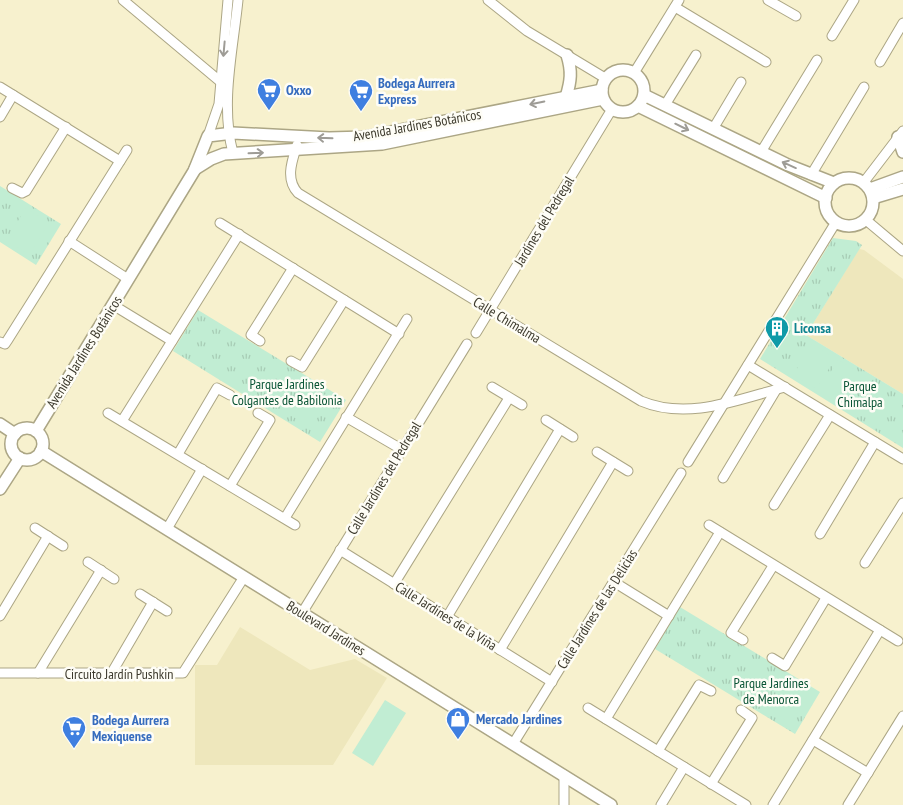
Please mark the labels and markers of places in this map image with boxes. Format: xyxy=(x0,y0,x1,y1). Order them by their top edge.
place label: Bodega Aurrera Express xyxy=(378,74,455,108)
supermarket icon: Oxxo xyxy=(256,77,282,111)
supermarket icon: Bodega Aurrera Express xyxy=(348,78,374,112)
place label: Oxxo xyxy=(286,81,312,99)
building icon: Liconsa xyxy=(764,315,790,349)
place label: Liconsa xyxy=(794,319,831,337)
shop icon: Mercado Jardines xyxy=(445,706,471,740)
place label: Mercado Jardines xyxy=(476,710,562,728)
place label: Bodega Aurrera Mexiquense xyxy=(92,711,169,745)
supermarket icon: Bodega Aurrera Mexiquense xyxy=(61,715,87,749)

